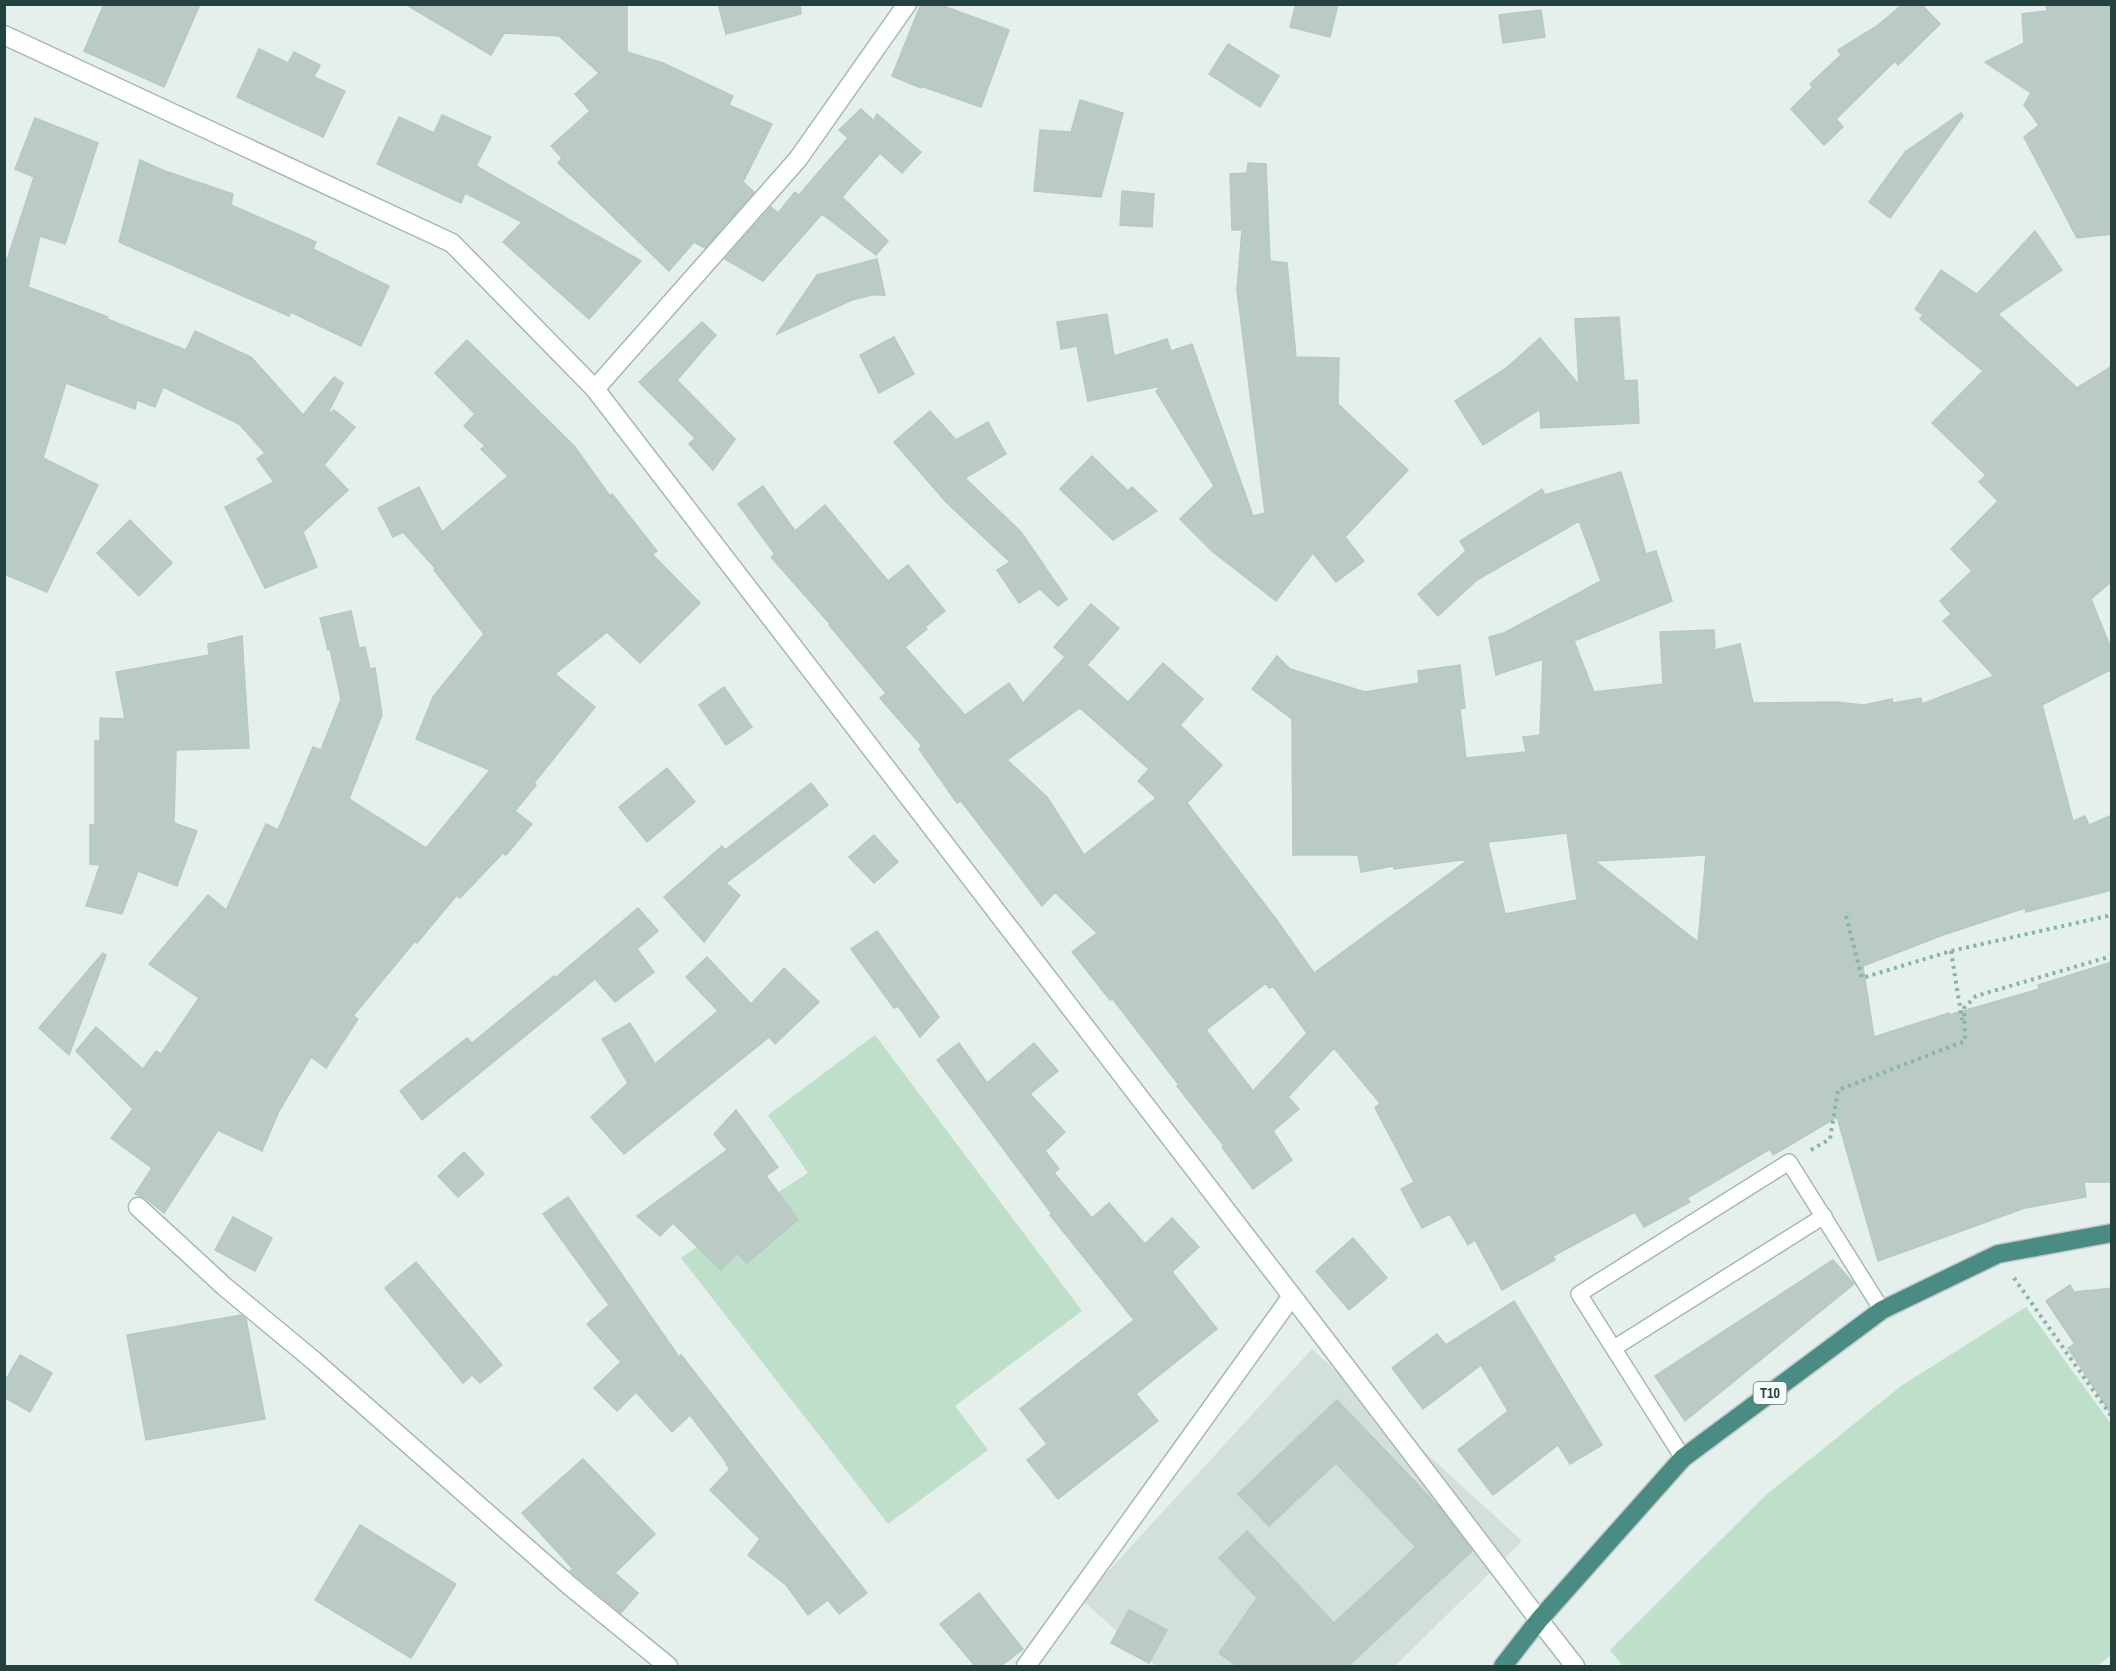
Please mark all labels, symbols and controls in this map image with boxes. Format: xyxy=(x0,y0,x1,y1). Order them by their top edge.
road number: T10 xyxy=(1754,1382,1786,1404)

